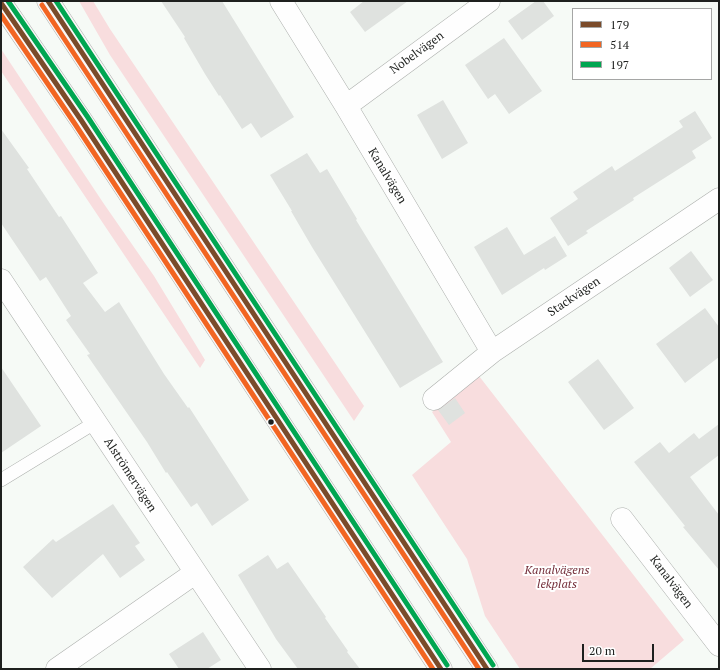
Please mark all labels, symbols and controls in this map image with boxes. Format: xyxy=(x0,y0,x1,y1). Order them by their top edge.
legend xyxy=(572,8,712,80)
text: 179 xyxy=(610,17,629,32)
street label: Nobelvägen xyxy=(387,29,447,77)
text: 514 xyxy=(610,37,629,52)
text: 197 xyxy=(610,57,629,72)
street label: Kanalvägen xyxy=(365,146,409,206)
street label: Stackvägen xyxy=(545,274,603,320)
unlabelled marker xyxy=(266,417,276,427)
street label: Alströmervägen xyxy=(101,435,159,515)
street label: Kanalvägen xyxy=(647,553,695,611)
park label: Kanalvägens lekplats xyxy=(525,564,589,592)
scale bar xyxy=(584,636,656,662)
text: 20 m xyxy=(589,643,615,658)

